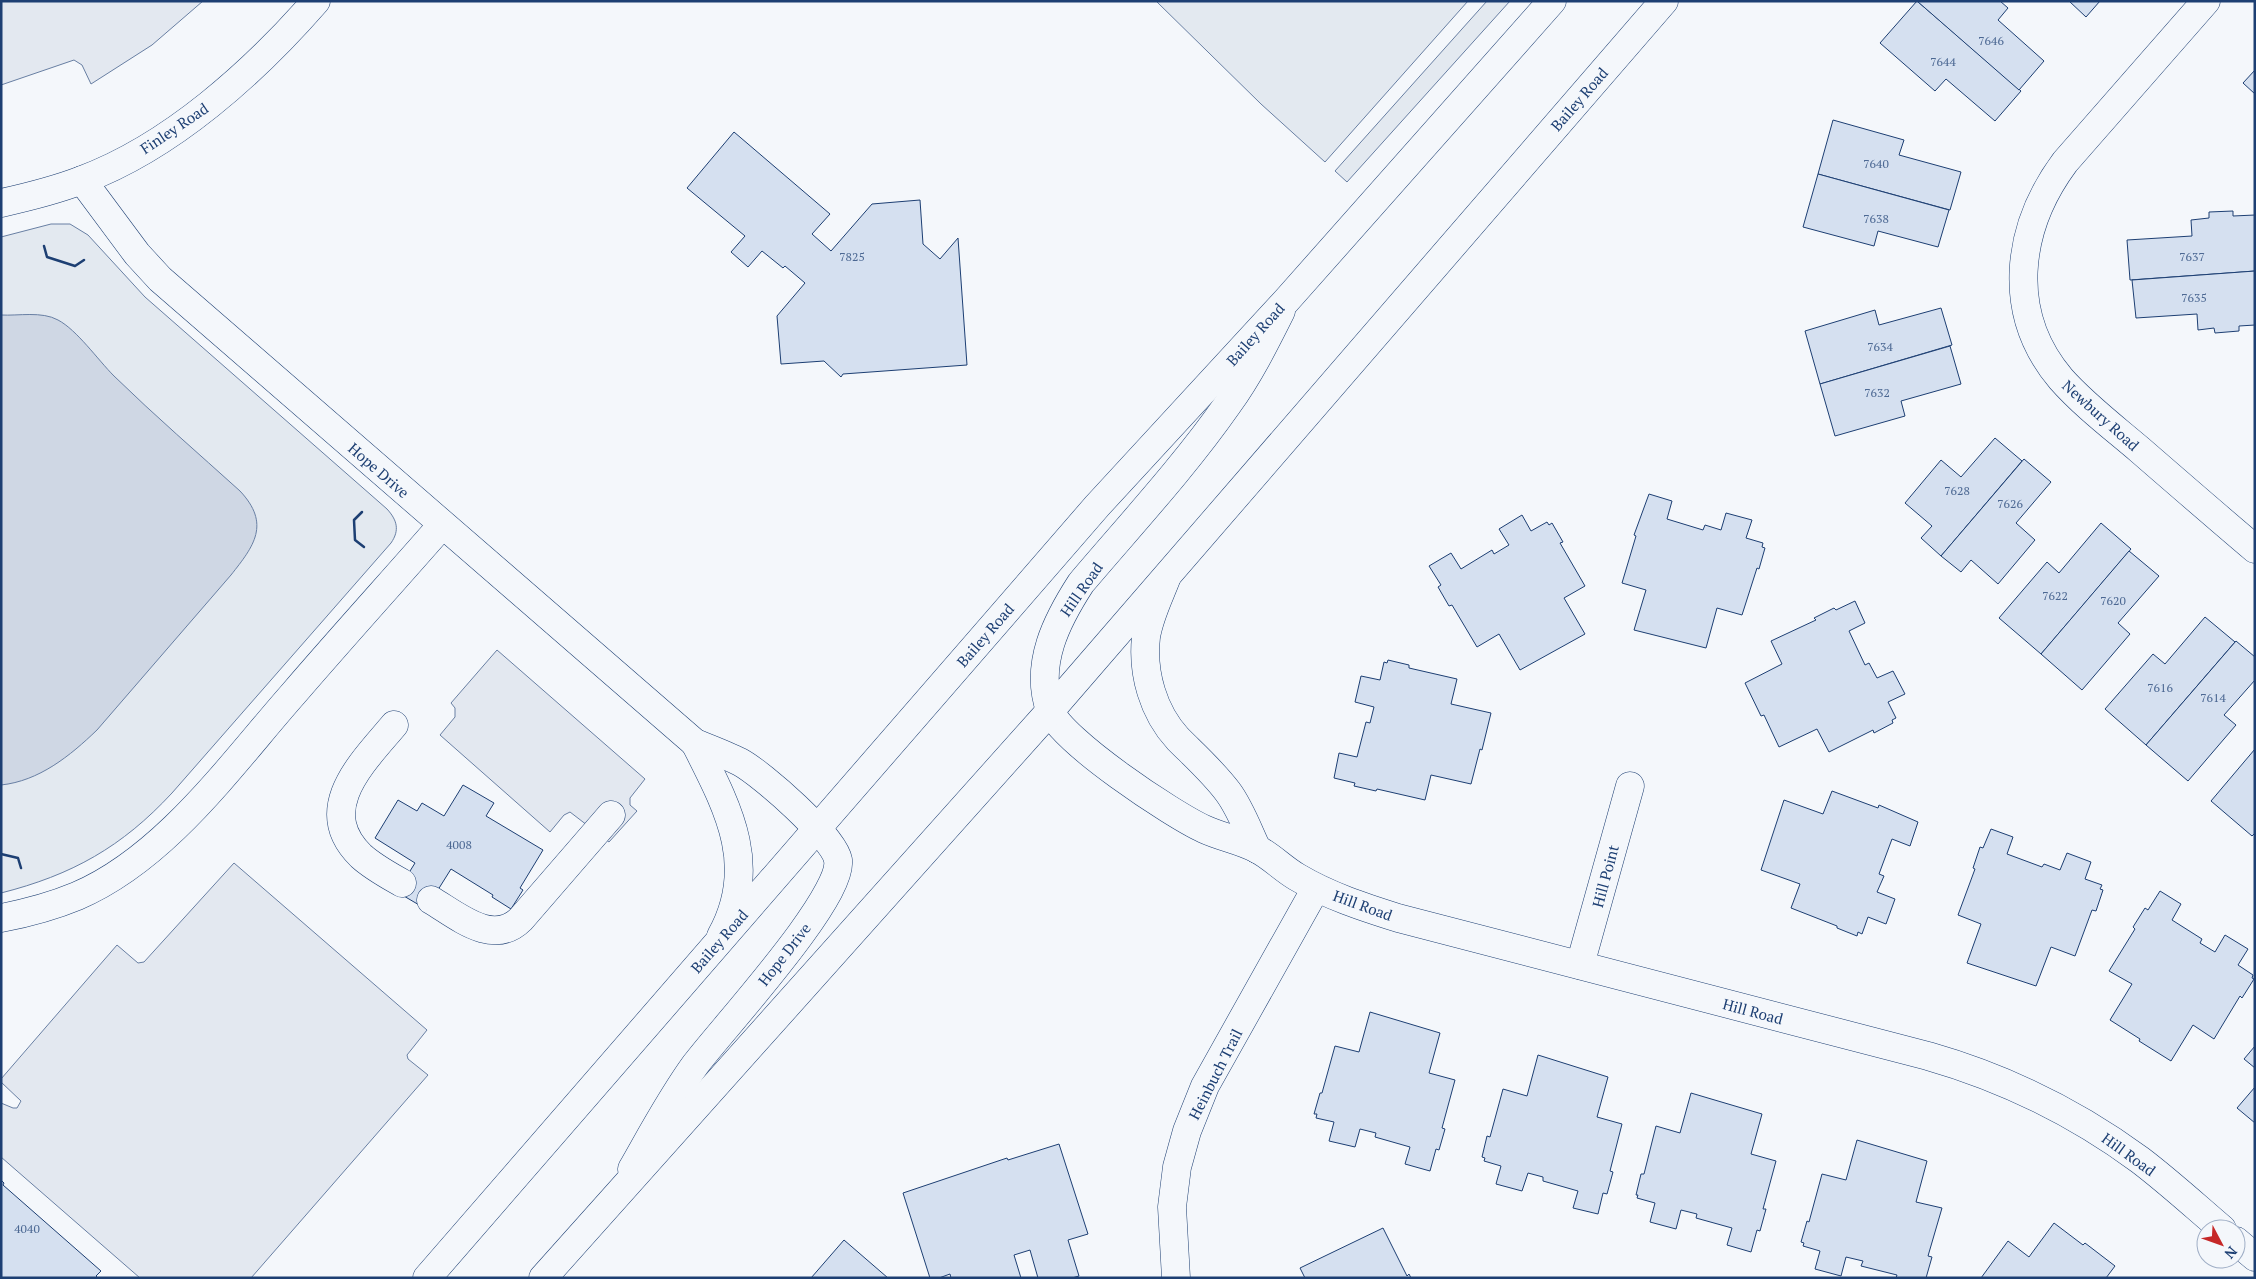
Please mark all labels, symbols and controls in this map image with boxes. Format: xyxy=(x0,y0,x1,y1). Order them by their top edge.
house number: 7646 xyxy=(1978,33,2004,48)
house number: 7644 xyxy=(1930,54,1956,69)
street label: Bailey Road xyxy=(1546,63,1612,135)
street label: Finley Road xyxy=(136,98,212,158)
house number: 7640 xyxy=(1863,156,1889,171)
house number: 7638 xyxy=(1863,211,1889,226)
house number: 7825 xyxy=(839,249,865,264)
house number: 7637 xyxy=(2179,249,2205,264)
house number: 7635 xyxy=(2181,290,2207,305)
street label: Bailey Road xyxy=(1222,298,1288,370)
house number: 7634 xyxy=(1867,339,1893,354)
street label: Newbury Road xyxy=(2058,375,2144,455)
house number: 7632 xyxy=(1864,385,1890,400)
street label: Hope Drive xyxy=(344,438,414,502)
house number: 7628 xyxy=(1944,483,1970,498)
house number: 7626 xyxy=(1997,496,2023,511)
street label: Hill Road xyxy=(1055,558,1107,620)
house number: 7622 xyxy=(2042,588,2068,603)
house number: 7620 xyxy=(2100,593,2126,608)
street label: Bailey Road xyxy=(952,599,1018,671)
house number: 7616 xyxy=(2147,680,2173,695)
house number: 7614 xyxy=(2200,690,2226,705)
house number: 4008 xyxy=(446,837,472,852)
street label: Hill Point xyxy=(1587,842,1623,909)
street label: Hill Road xyxy=(1331,885,1395,925)
street label: Bailey Road xyxy=(686,905,752,977)
street label: Hope Drive xyxy=(753,918,815,990)
street label: Hill Road xyxy=(1721,993,1785,1029)
street label: Heinbuch Trail xyxy=(1184,1025,1246,1123)
street label: Hill Road xyxy=(2098,1128,2160,1180)
north arrow xyxy=(2196,1219,2246,1269)
house number: 4040 xyxy=(14,1221,40,1236)
text: N xyxy=(2220,1243,2242,1263)

